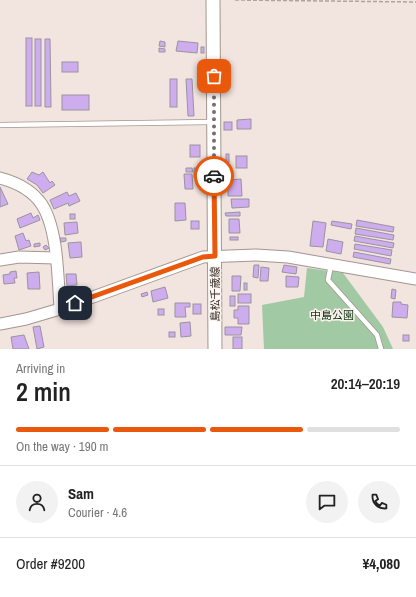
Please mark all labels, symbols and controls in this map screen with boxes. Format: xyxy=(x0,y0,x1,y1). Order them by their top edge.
pin xyxy=(197,59,231,93)
icon: bag xyxy=(203,65,225,87)
courier xyxy=(194,156,234,196)
icon: car xyxy=(203,165,225,187)
street label: 島松千歳線 xyxy=(208,267,222,322)
pin xyxy=(58,286,92,320)
icon: home xyxy=(64,292,86,314)
park label: 中島公園 xyxy=(310,308,354,322)
text: Arriving in xyxy=(16,360,65,377)
text: 20:14–20:19 xyxy=(331,373,400,394)
text: 2 min xyxy=(16,374,71,409)
text: On the way · 190 m xyxy=(16,438,108,455)
button: person xyxy=(16,481,58,523)
button: chat xyxy=(306,481,348,523)
button: phone xyxy=(358,481,400,523)
text: Sam xyxy=(68,483,94,504)
text: Courier · 4.6 xyxy=(68,504,127,521)
text: Order #9200 xyxy=(16,553,85,574)
text: ¥4,080 xyxy=(362,553,400,574)

